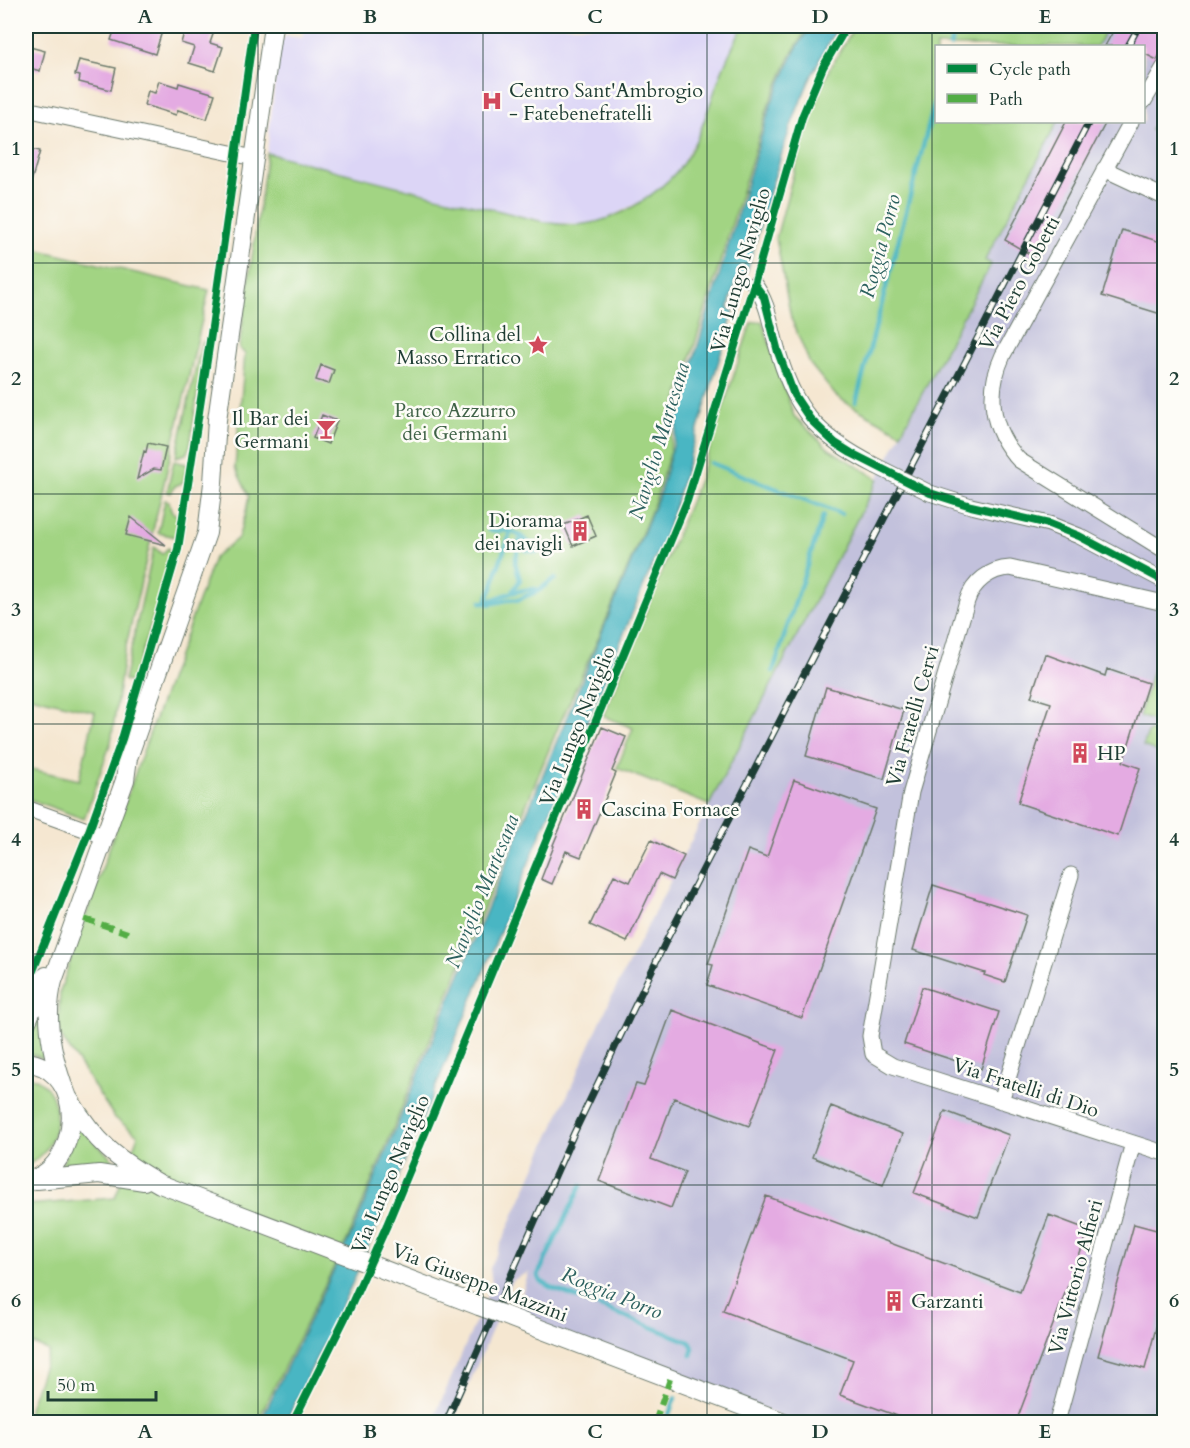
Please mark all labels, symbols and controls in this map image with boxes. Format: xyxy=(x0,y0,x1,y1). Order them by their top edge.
text: A xyxy=(137,3,153,30)
text: B xyxy=(363,3,377,30)
text: C xyxy=(587,3,603,30)
text: D xyxy=(811,3,829,30)
text: E xyxy=(1039,3,1051,30)
legend xyxy=(935,45,1145,123)
text: Cycle path xyxy=(989,57,1071,82)
place label: Centro Sant'Ambrogio - Fatebenefratelli xyxy=(509,77,703,127)
text: Path xyxy=(989,87,1023,112)
hospital icon: Centro Sant'Ambrogio - Fatebenefratelli xyxy=(480,89,504,113)
text: 1 xyxy=(11,135,21,162)
text: 1 xyxy=(1169,135,1179,162)
street label: Via Lungo Naviglio xyxy=(704,184,777,356)
water label: Roggia Porro xyxy=(853,191,908,301)
street label: Via Piero Gobetti xyxy=(973,211,1067,355)
place label: Collina del Masso Erratico xyxy=(397,321,521,371)
place icon: Collina del Masso Erratico xyxy=(526,333,550,357)
water label: Naviglio Martesana xyxy=(622,359,697,523)
text: 2 xyxy=(11,365,21,392)
text: 2 xyxy=(1169,365,1179,392)
park label: Parco Azzurro dei Germani xyxy=(394,397,516,447)
place label: Il Bar dei Germani xyxy=(231,405,309,455)
bar icon: Il Bar dei Germani xyxy=(314,417,338,441)
place label: Diorama dei navigli xyxy=(475,507,563,557)
building icon: Diorama dei navigli xyxy=(568,519,592,543)
text: 3 xyxy=(11,596,21,623)
text: 3 xyxy=(1169,596,1179,623)
street label: Via Lungo Naviglio xyxy=(533,642,622,810)
street label: Via Fratelli Cervi xyxy=(879,642,946,790)
place label: HP xyxy=(1097,740,1126,767)
building icon: HP xyxy=(1068,741,1092,765)
place label: Cascina Fornace xyxy=(601,796,739,823)
building icon: Cascina Fornace xyxy=(572,797,596,821)
water label: Naviglio Martesana xyxy=(438,810,526,972)
text: 4 xyxy=(11,826,21,853)
text: 4 xyxy=(1169,826,1179,853)
street label: Via Fratelli di Dio xyxy=(949,1051,1103,1124)
text: 5 xyxy=(11,1056,21,1083)
text: 5 xyxy=(1169,1056,1179,1083)
street label: Via Lungo Naviglio xyxy=(345,1090,436,1258)
street label: Via Vittorio Alfieri xyxy=(1042,1196,1109,1358)
street label: Via Giuseppe Mazzini xyxy=(388,1236,572,1329)
water label: Roggia Porro xyxy=(557,1260,667,1327)
text: 6 xyxy=(11,1287,21,1314)
text: 6 xyxy=(1169,1287,1179,1314)
place label: Garzanti xyxy=(911,1288,984,1315)
building icon: Garzanti xyxy=(882,1289,906,1313)
scale bar xyxy=(48,1364,156,1402)
text: 50 m xyxy=(57,1373,96,1398)
text: A xyxy=(137,1418,153,1445)
text: B xyxy=(363,1418,377,1445)
text: C xyxy=(587,1418,603,1445)
text: D xyxy=(811,1418,829,1445)
text: E xyxy=(1039,1418,1051,1445)

